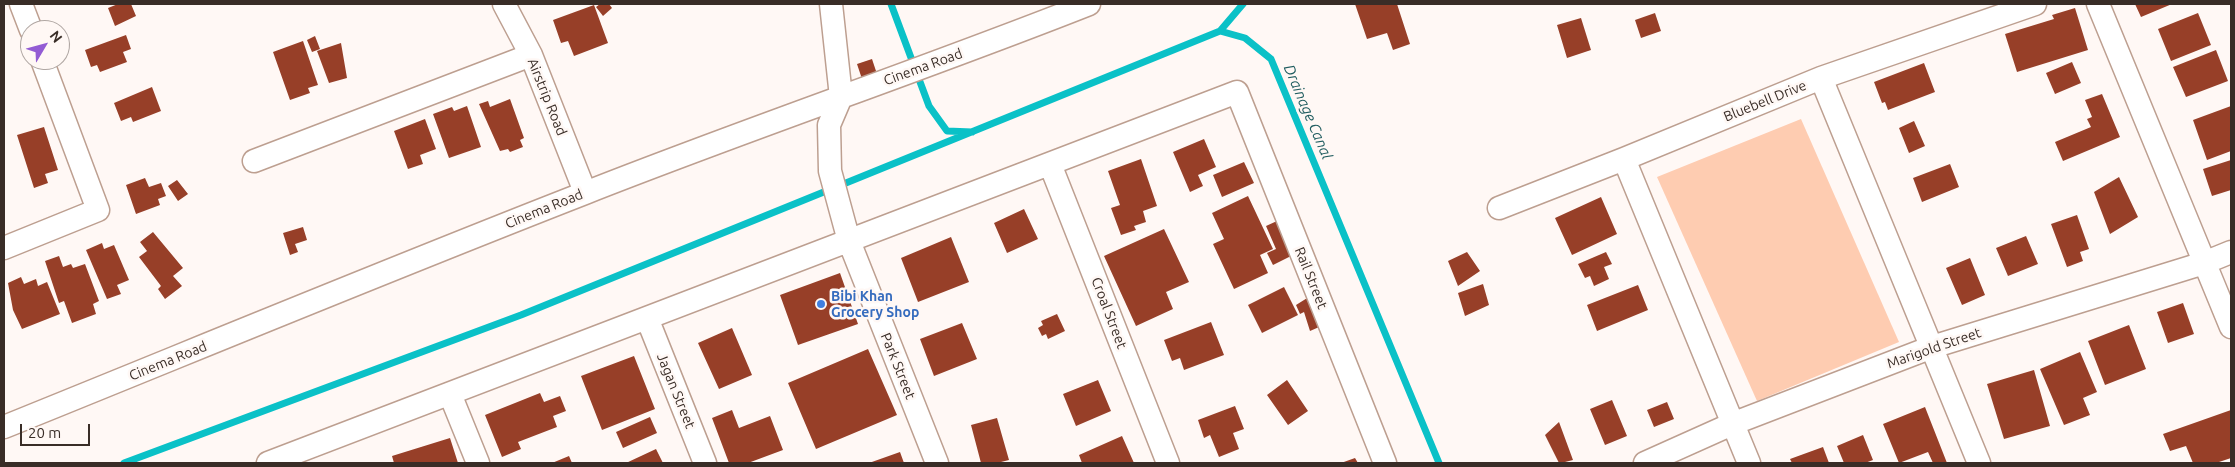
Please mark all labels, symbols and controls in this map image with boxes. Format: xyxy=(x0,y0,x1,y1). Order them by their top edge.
north arrow xyxy=(20,20,70,70)
text: N xyxy=(47,28,66,46)
street label: Cinema Road xyxy=(881,45,965,89)
street label: Airstrip Road xyxy=(524,56,570,138)
water label: Drainage Canal xyxy=(1280,62,1336,162)
street label: Bluebell Drive xyxy=(1721,77,1809,125)
street label: Cinema Road xyxy=(503,186,585,232)
street label: Rail Street xyxy=(1291,245,1331,311)
street label: Croal Street xyxy=(1088,275,1130,351)
place label: Bibi Khan Grocery Shop xyxy=(831,288,919,321)
marker: Bibi Khan Grocery Shop xyxy=(815,298,827,310)
street label: Marigold Street xyxy=(1885,324,1983,372)
street label: Park Street xyxy=(877,330,919,402)
street label: Cinema Road xyxy=(127,338,209,384)
street label: Jagan Street xyxy=(653,351,699,431)
scale bar xyxy=(22,414,92,446)
text: 20 m xyxy=(28,424,61,441)

